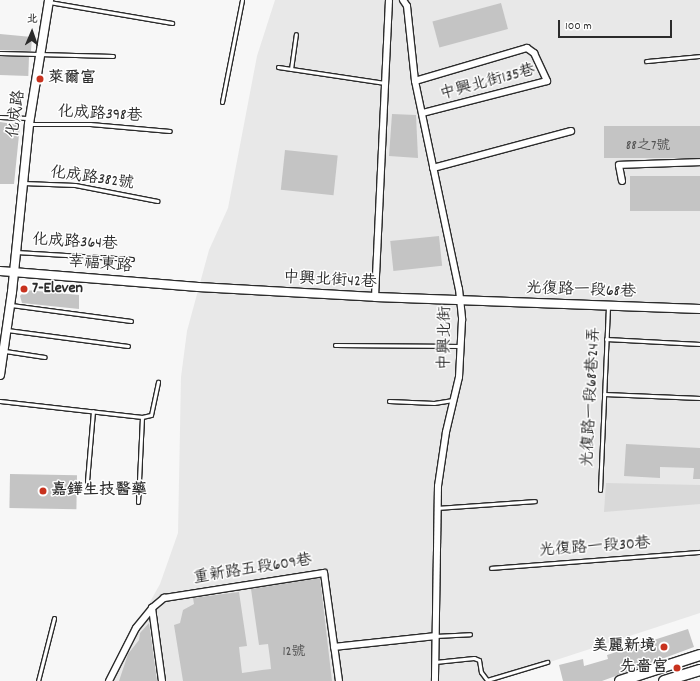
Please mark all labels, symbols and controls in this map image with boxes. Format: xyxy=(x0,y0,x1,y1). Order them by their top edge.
north arrow xyxy=(12,12,52,52)
text: 北 xyxy=(27,12,38,28)
scale bar xyxy=(560,12,674,38)
text: 100 m xyxy=(565,18,592,35)
street label: 中興北街135巷 xyxy=(438,61,538,105)
place label: 萊爾富 xyxy=(48,69,96,89)
marker: 萊爾富 xyxy=(35,74,45,84)
street label: 化成路 xyxy=(4,89,30,139)
street label: 化成路398巷 xyxy=(57,103,143,127)
house number: 88之7號 xyxy=(626,138,670,154)
street label: 化成路382號 xyxy=(49,164,135,194)
street label: 化成路364巷 xyxy=(32,231,118,255)
street label: 幸福東路 xyxy=(67,253,133,277)
street label: 中興北街42巷 xyxy=(283,269,377,293)
place label: 7-Eleven xyxy=(32,279,83,299)
street label: 光復路一段68巷 xyxy=(526,279,636,303)
marker: 7-Eleven xyxy=(19,284,29,294)
street label: 中興北街 xyxy=(436,306,456,370)
street label: 光復路一段68巷24弄 xyxy=(579,327,605,467)
place label: 嘉鏵生技醫藥 xyxy=(51,481,147,501)
marker: 嘉鏵生技醫藥 xyxy=(38,486,48,496)
street label: 光復路一段30巷 xyxy=(539,535,651,561)
street label: 重新路五段609巷 xyxy=(192,551,314,589)
place label: 美麗新境 xyxy=(592,637,656,657)
marker: 美麗新境 xyxy=(659,642,669,652)
house number: 12號 xyxy=(282,644,306,660)
place label: 先嗇宮 xyxy=(620,658,668,678)
marker: 先嗇宮 xyxy=(671,662,683,674)

